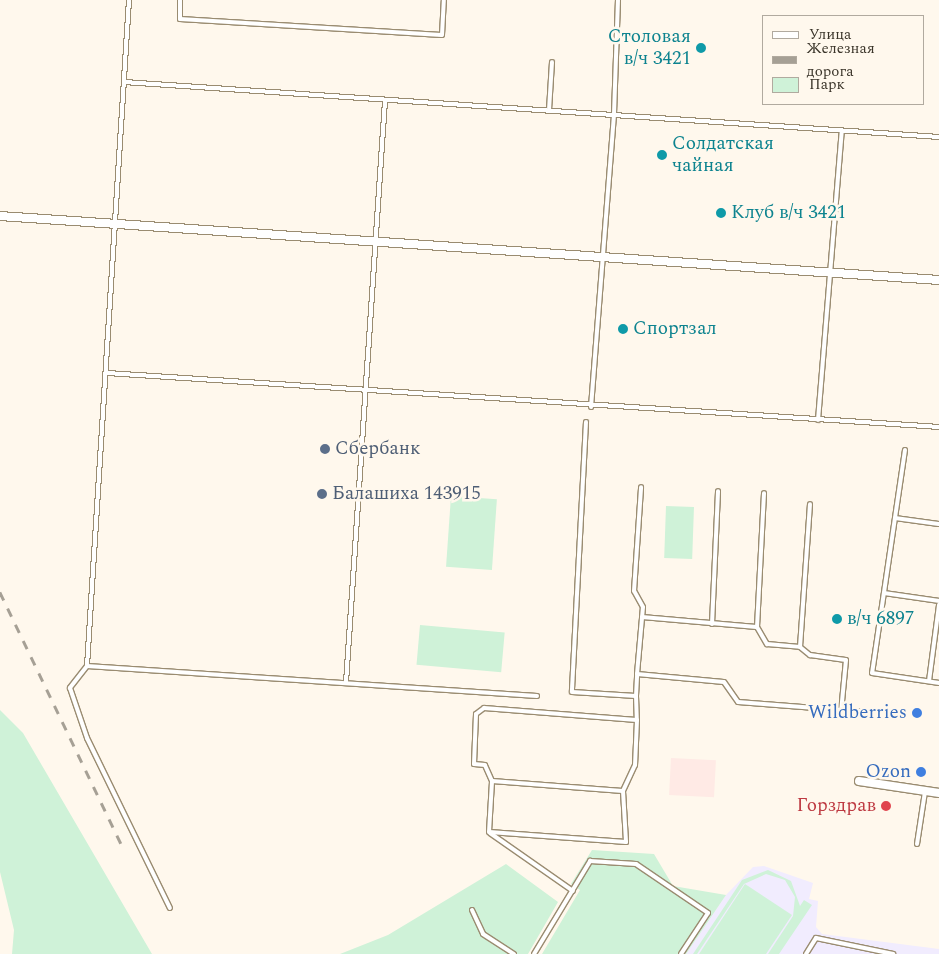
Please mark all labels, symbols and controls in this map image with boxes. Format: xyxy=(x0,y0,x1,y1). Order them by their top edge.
legend xyxy=(762,15,924,105)
text: Улица xyxy=(809,23,851,46)
place label: Столовая в/ч 3421 xyxy=(608,26,691,70)
text: Железная дорога xyxy=(807,37,875,83)
marker: Столовая в/ч 3421 xyxy=(695,42,707,54)
text: Парк xyxy=(809,73,845,96)
place label: Солдатская чайная xyxy=(672,133,774,177)
marker: Солдатская чайная xyxy=(656,149,668,161)
place label: Клуб в/ч 3421 xyxy=(731,202,846,224)
marker: Клуб в/ч 3421 xyxy=(715,207,727,219)
place label: Спортзал xyxy=(633,318,717,340)
marker: Спортзал xyxy=(617,323,629,335)
place label: Сбербанк xyxy=(335,438,421,460)
marker: Сбербанк xyxy=(319,443,331,455)
place label: Балашиха 143915 xyxy=(332,483,481,505)
marker: Балашиха 143915 xyxy=(316,488,328,500)
place label: в/ч 6897 xyxy=(847,608,914,630)
marker: в/ч 6897 xyxy=(831,613,843,625)
place label: Wildberries xyxy=(808,702,907,724)
marker: Wildberries xyxy=(911,707,923,719)
place label: Ozon xyxy=(865,761,911,783)
marker: Ozon xyxy=(915,766,927,778)
place label: Горздрав xyxy=(797,795,876,817)
marker: Горздрав xyxy=(880,800,892,812)

